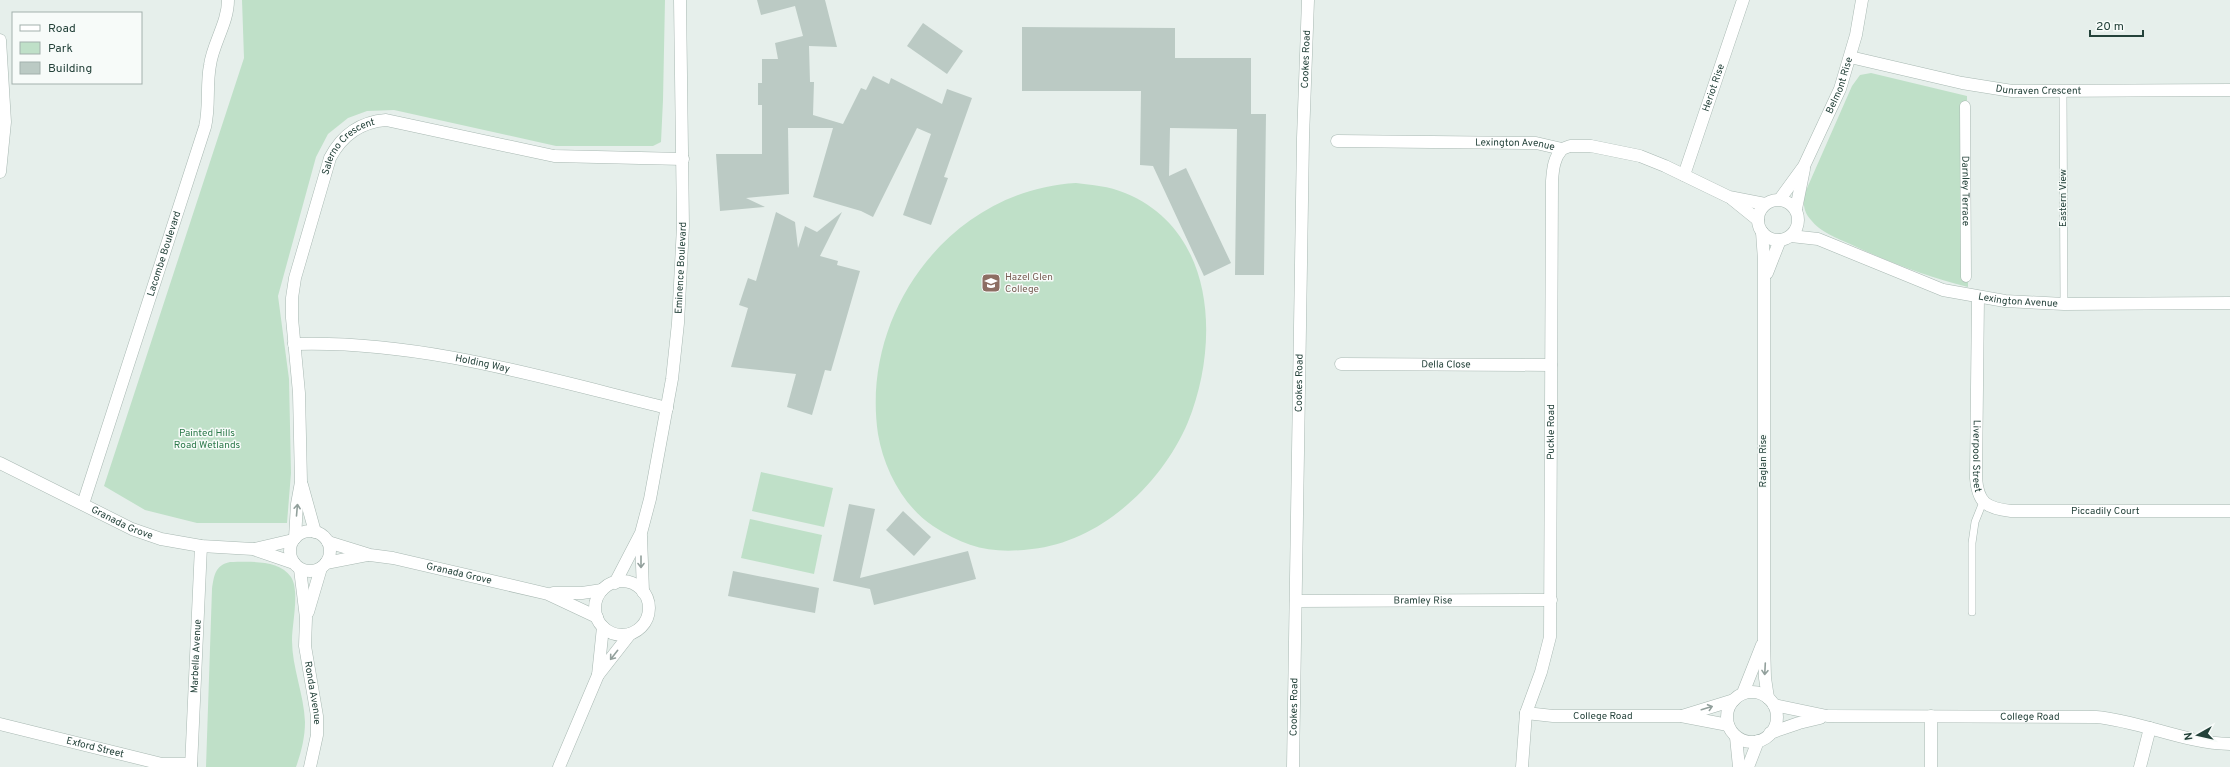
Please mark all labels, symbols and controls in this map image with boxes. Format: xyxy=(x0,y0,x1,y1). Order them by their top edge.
legend xyxy=(12,12,142,84)
scale bar xyxy=(2090,12,2143,38)
text: 20 m xyxy=(2096,19,2124,35)
text: Road xyxy=(48,21,76,37)
street label: Cookes Road xyxy=(1298,30,1313,89)
text: Park xyxy=(48,41,73,57)
street label: Belmont Rise xyxy=(1823,55,1856,116)
text: Building xyxy=(48,61,92,77)
street label: Heriot Rise xyxy=(1699,62,1727,113)
street label: Dunraven Crescent xyxy=(1995,82,2081,98)
street label: Salerno Crescent xyxy=(319,115,376,177)
street label: Lexington Avenue xyxy=(1475,136,1556,154)
street label: Darnley Terrace xyxy=(1959,156,1972,226)
street label: Eastern View xyxy=(2057,169,2070,227)
street label: Lacombe Boulevard xyxy=(144,209,184,298)
street label: Eminence Boulevard xyxy=(672,222,690,314)
place label: Hazel Glen College xyxy=(1005,271,1053,296)
school or university icon: Hazel Glen College xyxy=(980,272,1002,294)
street label: Lexington Avenue xyxy=(1977,290,2058,310)
street label: Holding Way xyxy=(454,352,511,376)
street label: Cookes Road xyxy=(1292,354,1306,412)
street label: Della Close xyxy=(1421,358,1471,371)
street label: Puckle Road xyxy=(1544,404,1558,460)
street label: Liverpool Street xyxy=(1969,420,1985,494)
park label: Painted Hills Road Wetlands xyxy=(174,427,241,452)
street label: Raglan Rise xyxy=(1757,435,1770,487)
street label: Granada Grove xyxy=(89,503,155,542)
one-way arrow xyxy=(293,504,300,517)
street label: Piccadily Court xyxy=(2071,505,2140,518)
one-way arrow xyxy=(637,555,645,568)
street label: Granada Grove xyxy=(425,559,493,587)
street label: Bramley Rise xyxy=(1394,594,1452,607)
street label: Marbella Avenue xyxy=(188,619,204,693)
one-way arrow xyxy=(610,649,618,660)
street label: Ronda Avenue xyxy=(301,660,324,725)
one-way arrow xyxy=(1762,662,1769,675)
street label: Cookes Road xyxy=(1287,678,1301,736)
one-way arrow xyxy=(1701,704,1714,711)
street label: College Road xyxy=(1573,710,1633,723)
street label: College Road xyxy=(2000,710,2060,723)
north arrow xyxy=(2178,715,2218,755)
text: N xyxy=(2182,731,2197,741)
street label: Exford Street xyxy=(65,734,125,761)

